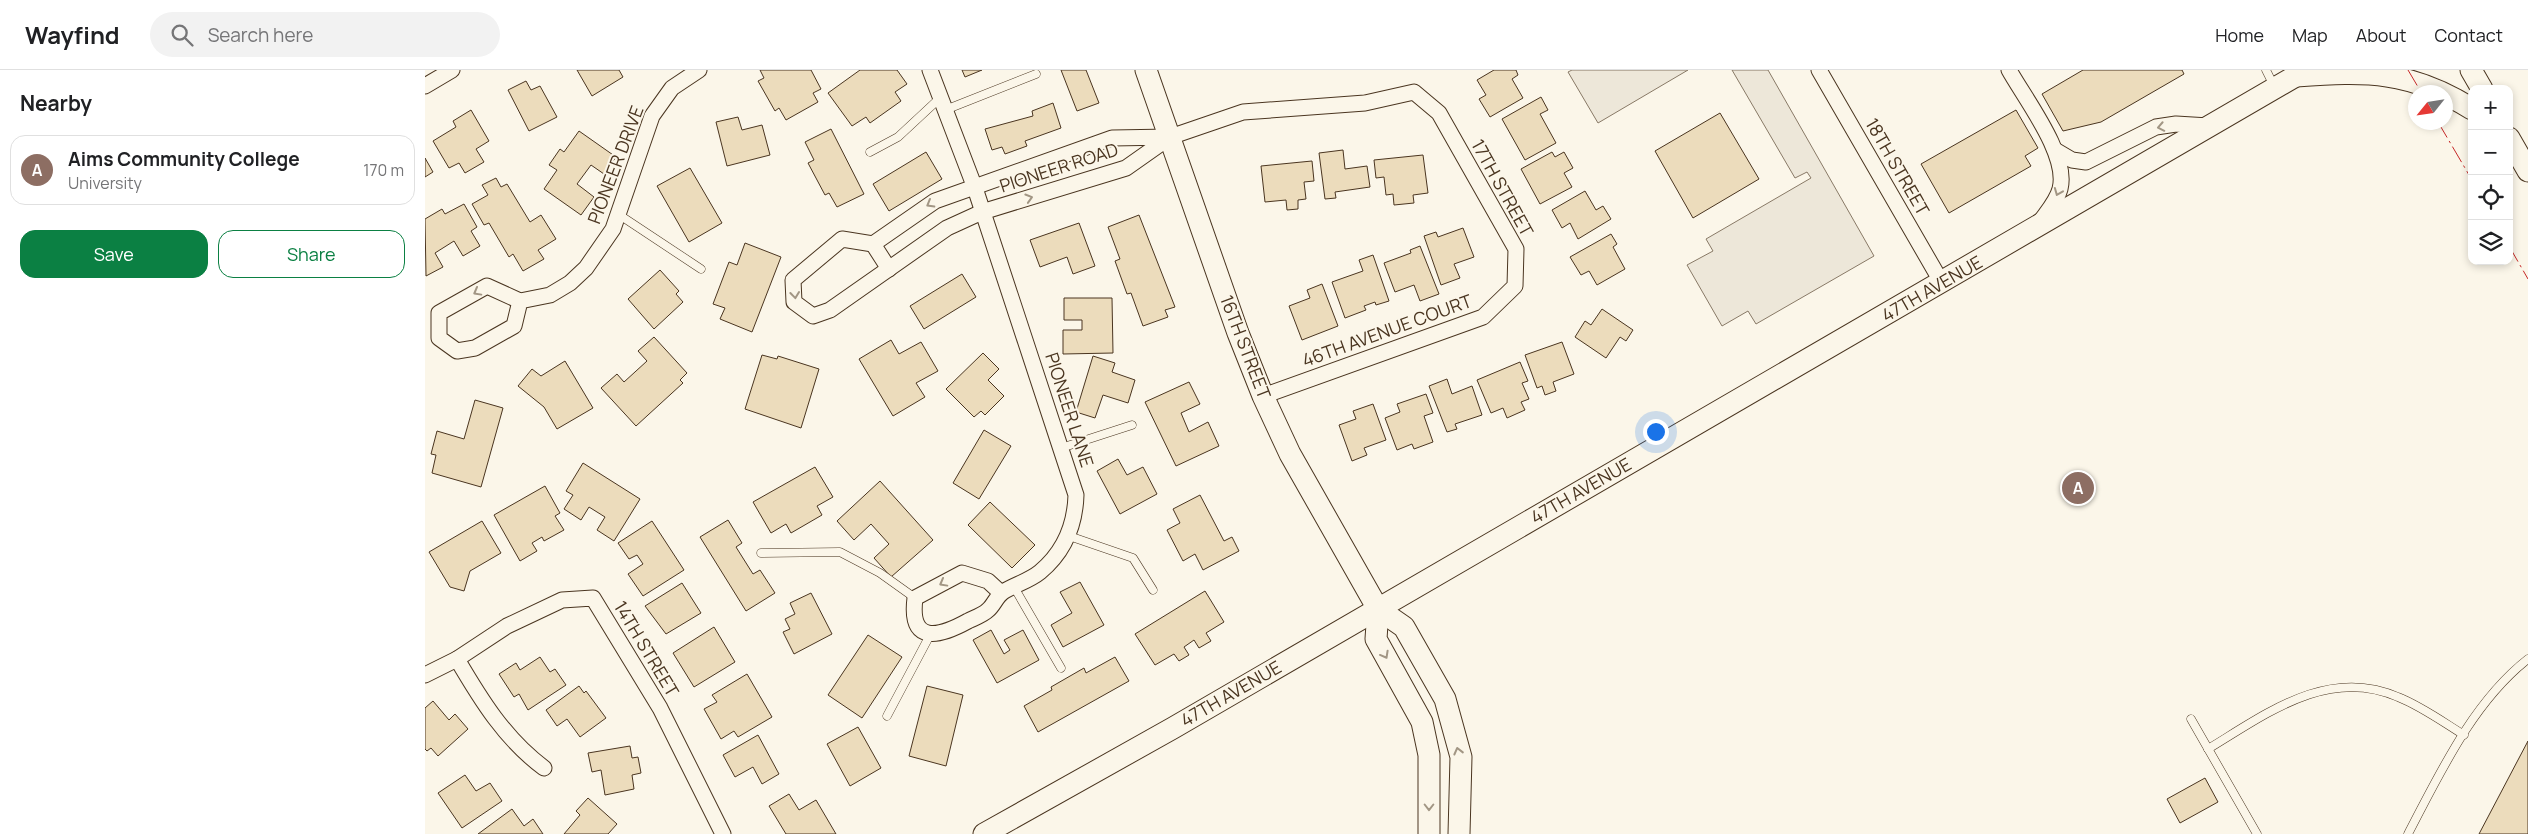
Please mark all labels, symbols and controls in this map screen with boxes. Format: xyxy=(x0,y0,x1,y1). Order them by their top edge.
search box xyxy=(150,12,500,57)
text: Wayfind xyxy=(25,18,120,51)
icon: search xyxy=(168,21,196,49)
text: Search here xyxy=(208,22,313,48)
text: Home xyxy=(2215,23,2264,47)
text: Map xyxy=(2292,23,2328,47)
text: About xyxy=(2356,23,2406,47)
text: Contact xyxy=(2434,23,2503,47)
north arrow xyxy=(2408,85,2453,130)
map controls xyxy=(2468,85,2513,265)
button: + xyxy=(2468,85,2513,130)
text: Nearby xyxy=(20,89,92,117)
street label: PIONEER DRIVE xyxy=(582,102,649,227)
street label: 18TH STREET xyxy=(1860,113,1936,220)
one-way arrow xyxy=(2156,121,2165,132)
button: − xyxy=(2468,130,2513,175)
street label: 17TH STREET xyxy=(1466,135,1539,240)
street label: PIONEER ROAD xyxy=(996,137,1121,198)
text: Aims Community College xyxy=(68,146,300,172)
text: A xyxy=(32,159,42,181)
text: 170 m xyxy=(363,159,404,181)
text: University xyxy=(68,172,142,194)
button: locate xyxy=(2468,175,2513,220)
one-way arrow xyxy=(2053,187,2064,196)
one-way arrow xyxy=(1024,193,1033,203)
one-way arrow xyxy=(926,198,935,208)
button: layers xyxy=(2468,220,2513,265)
button: Save xyxy=(20,230,208,278)
button: Share xyxy=(218,230,405,278)
street label: 47TH AVENUE xyxy=(1877,250,1986,327)
one-way arrow xyxy=(473,285,482,295)
street label: 46TH AVENUE COURT xyxy=(1298,288,1475,372)
one-way arrow xyxy=(789,290,799,299)
street label: 16TH STREET xyxy=(1215,291,1277,402)
street label: PIONEER LANE xyxy=(1040,349,1100,470)
your location xyxy=(1643,419,1669,445)
street label: 47TH AVENUE xyxy=(1526,452,1635,529)
pin: A xyxy=(2062,469,2094,507)
one-way arrow xyxy=(940,577,949,587)
street label: 14TH STREET xyxy=(609,596,685,701)
one-way arrow xyxy=(1379,650,1389,659)
street label: 47TH AVENUE xyxy=(1176,655,1285,732)
one-way arrow xyxy=(1454,747,1464,755)
one-way arrow xyxy=(1424,804,1434,812)

